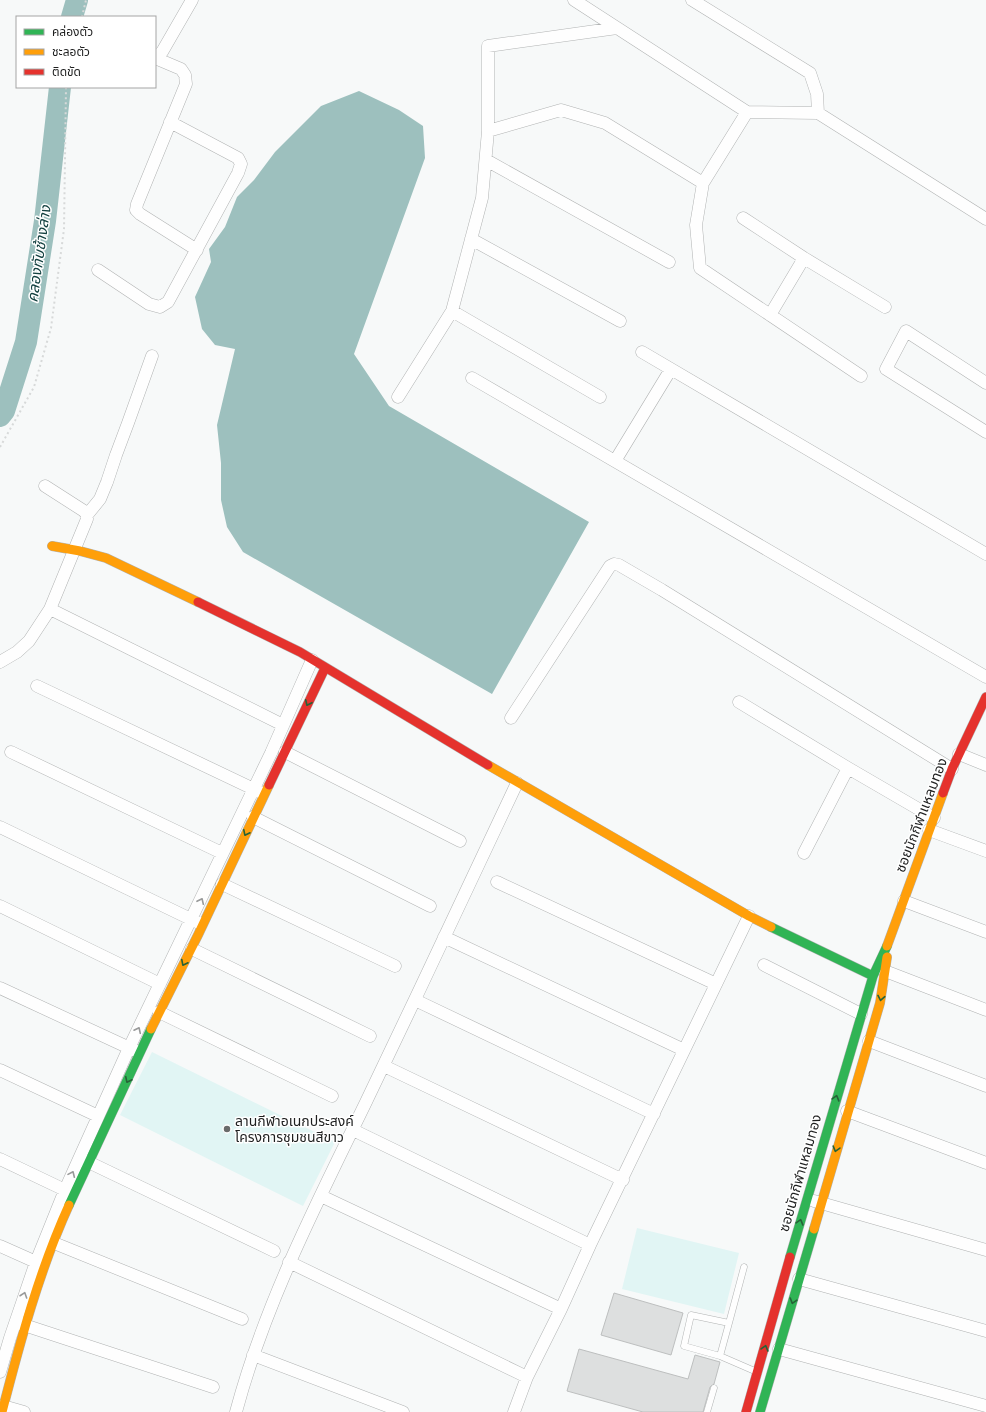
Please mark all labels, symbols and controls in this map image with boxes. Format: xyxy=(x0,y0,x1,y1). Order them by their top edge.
legend xyxy=(16,16,156,88)
text: คล่องตัว xyxy=(52,24,93,39)
text: ชะลอตัว xyxy=(52,44,90,59)
text: ติดขัด xyxy=(52,64,81,79)
water label: คลองทับช้างล่าง xyxy=(22,203,55,304)
one-way arrow xyxy=(305,698,313,706)
street label: ซอยนักกีฬาแหลมทอง xyxy=(891,755,951,875)
one-way arrow xyxy=(243,829,251,836)
one-way arrow xyxy=(196,897,204,905)
one-way arrow xyxy=(182,959,189,966)
one-way arrow xyxy=(877,995,885,1001)
one-way arrow xyxy=(133,1027,141,1035)
one-way arrow xyxy=(125,1075,132,1083)
one-way arrow xyxy=(831,1094,840,1101)
place label: ลานกีฬาอเนกประสงค์ โครงการชุมชนสีขาว xyxy=(235,1112,354,1146)
street label: ซอยนักกีฬาแหลมทอง xyxy=(775,1112,825,1234)
marker: ลานกีฬาอเนกประสงค์ โครงการชุมชนสีขาว xyxy=(222,1124,232,1134)
one-way arrow xyxy=(832,1146,841,1153)
one-way arrow xyxy=(67,1170,75,1178)
one-way arrow xyxy=(795,1219,804,1226)
one-way arrow xyxy=(20,1291,28,1298)
one-way arrow xyxy=(789,1297,798,1304)
one-way arrow xyxy=(760,1344,768,1351)

